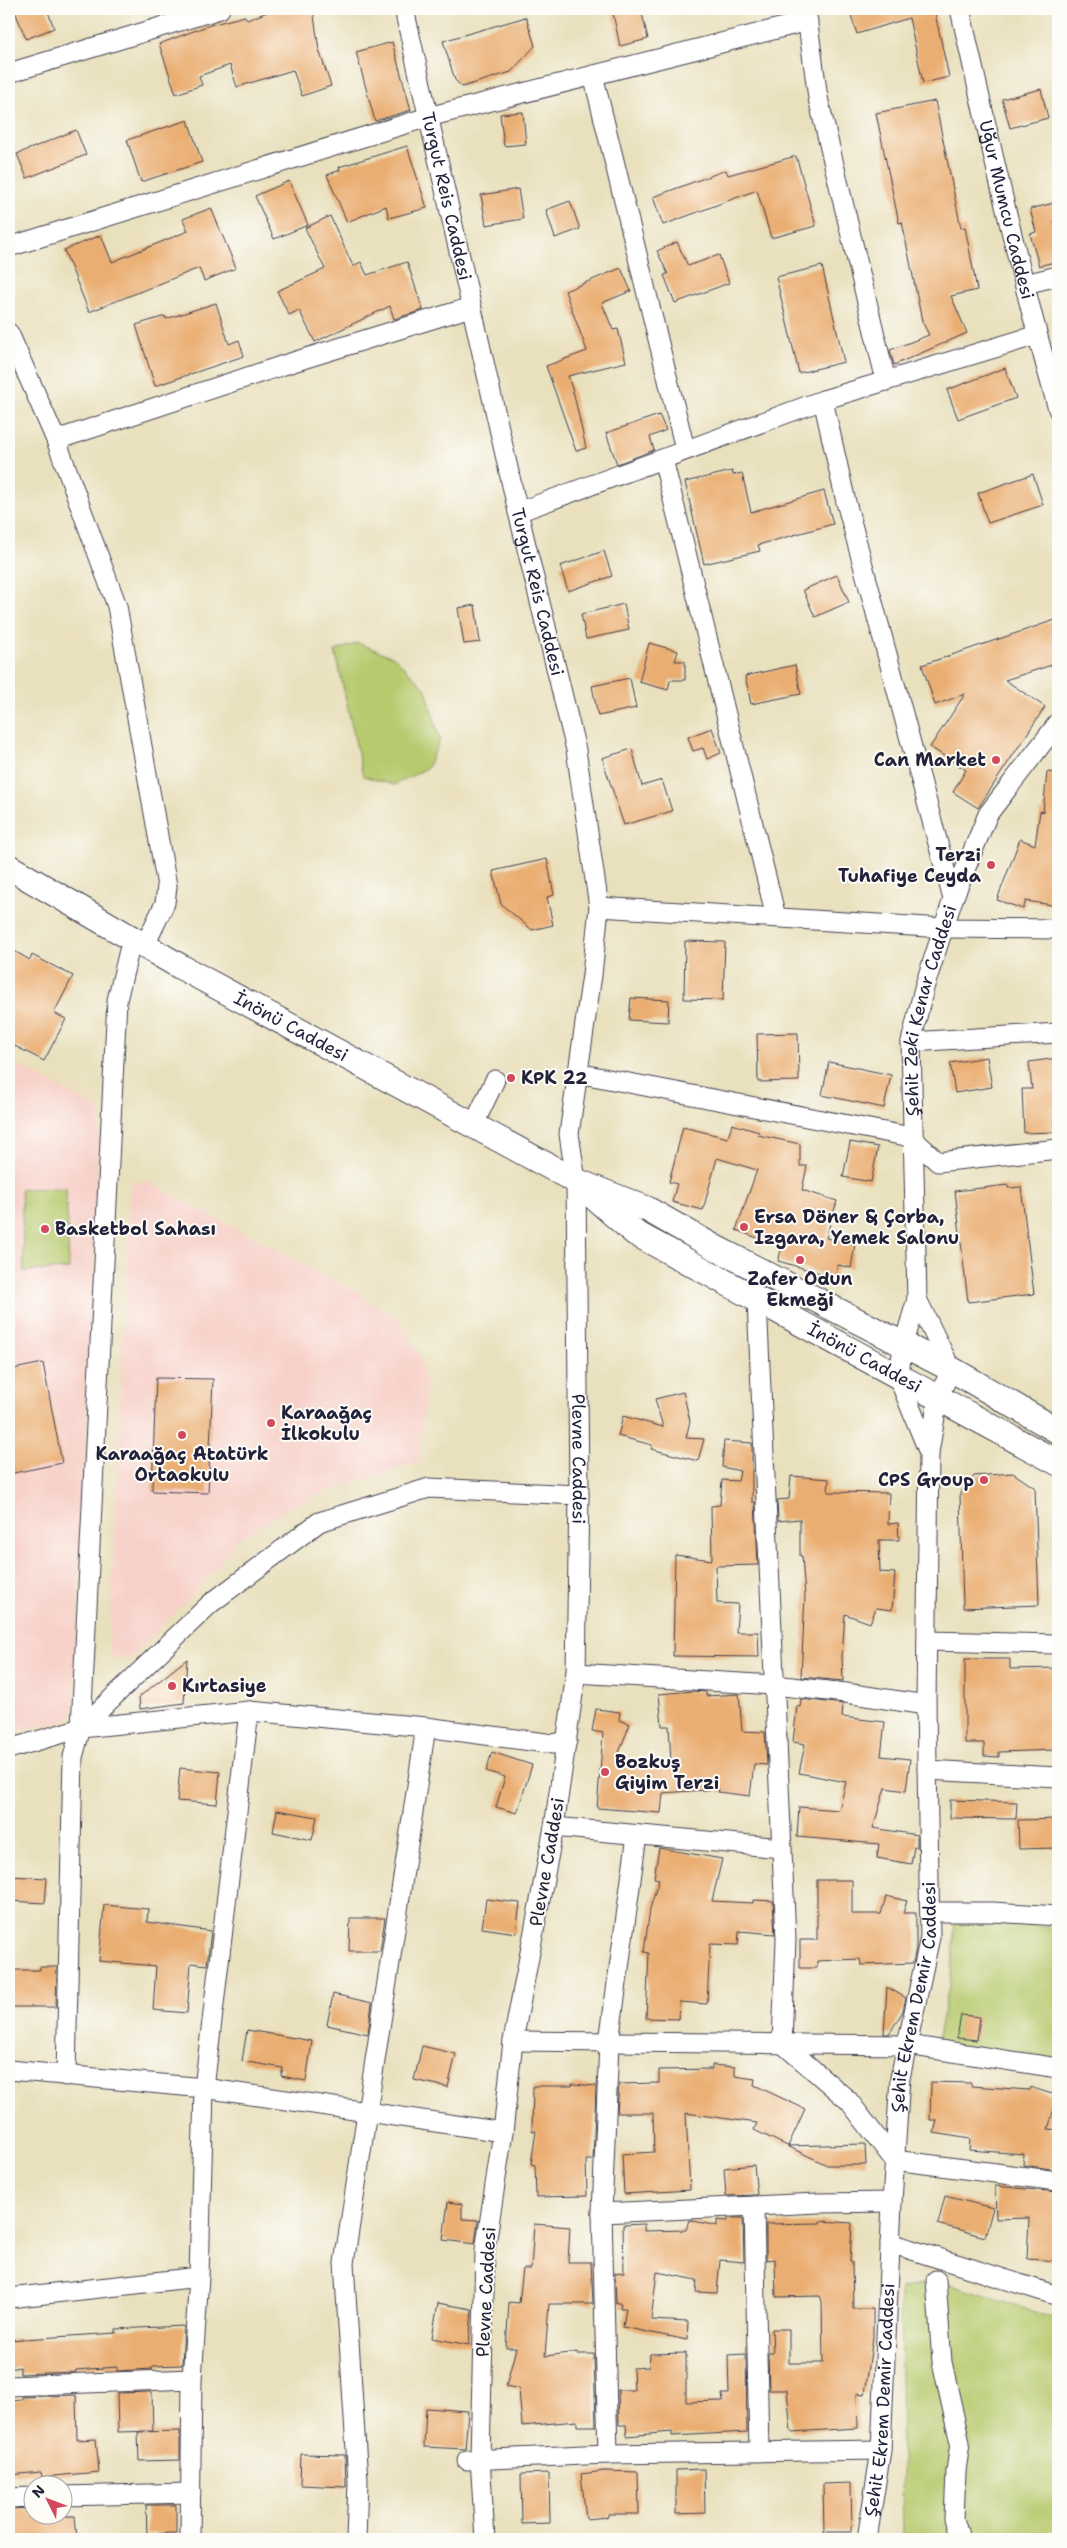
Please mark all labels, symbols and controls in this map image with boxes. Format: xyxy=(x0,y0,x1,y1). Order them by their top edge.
street label: Turgut Reis Caddesi xyxy=(416,110,477,283)
street label: Uğur Mumcu Caddesi xyxy=(973,118,1040,302)
street label: Turgut Reis Caddesi xyxy=(505,505,570,678)
place label: Can Market xyxy=(874,748,986,772)
marker: Can Market xyxy=(990,754,1002,766)
place label: Terzi Tuhafiye Ceyda xyxy=(838,843,982,888)
marker: Terzi Tuhafiye Ceyda xyxy=(985,859,997,871)
street label: Şehit Zeki Kenar Caddesi xyxy=(898,902,962,1117)
street label: İnönü Caddesi xyxy=(230,986,352,1067)
place label: KPK 22 xyxy=(521,1066,588,1090)
marker: KPK 22 xyxy=(505,1072,517,1084)
place label: Ersa Döner & Çorba, Izgara, Yemek Salonu xyxy=(754,1205,959,1250)
place label: Basketbol Sahası xyxy=(55,1217,216,1241)
marker: Ersa Döner & Çorba, Izgara, Yemek Salonu xyxy=(738,1221,750,1233)
marker: Basketbol Sahası xyxy=(39,1223,51,1235)
marker: Zafer Odun Ekmeği xyxy=(794,1254,806,1266)
place label: Zafer Odun Ekmeği xyxy=(748,1267,852,1312)
street label: İnönü Caddesi xyxy=(803,1317,926,1399)
street label: Plevne Caddesi xyxy=(566,1394,591,1525)
place label: Karaağaç İlkokulu xyxy=(281,1401,372,1446)
marker: Karaağaç İlkokulu xyxy=(265,1417,277,1429)
marker: Karaağaç Atatürk Ortaokulu xyxy=(176,1429,188,1441)
place label: Karaağaç Atatürk Ortaokulu xyxy=(96,1442,268,1487)
place label: CPS Group xyxy=(878,1468,974,1492)
marker: CPS Group xyxy=(978,1474,990,1486)
place label: Kırtasiye xyxy=(182,1674,267,1698)
marker: Kırtasiye xyxy=(166,1680,178,1692)
place label: Bozkuş Giyim Terzi xyxy=(615,1750,719,1795)
marker: Bozkuş Giyim Terzi xyxy=(599,1766,611,1778)
street label: Plevne Caddesi xyxy=(524,1796,570,1928)
street label: Şehit Ekrem Demir Caddesi xyxy=(886,1881,942,2113)
street label: Plevne Caddesi xyxy=(471,2226,501,2358)
street label: Şehit Ekrem Demir Caddesi xyxy=(859,2283,900,2518)
north arrow xyxy=(22,2476,72,2526)
text: N xyxy=(28,2481,49,2501)

